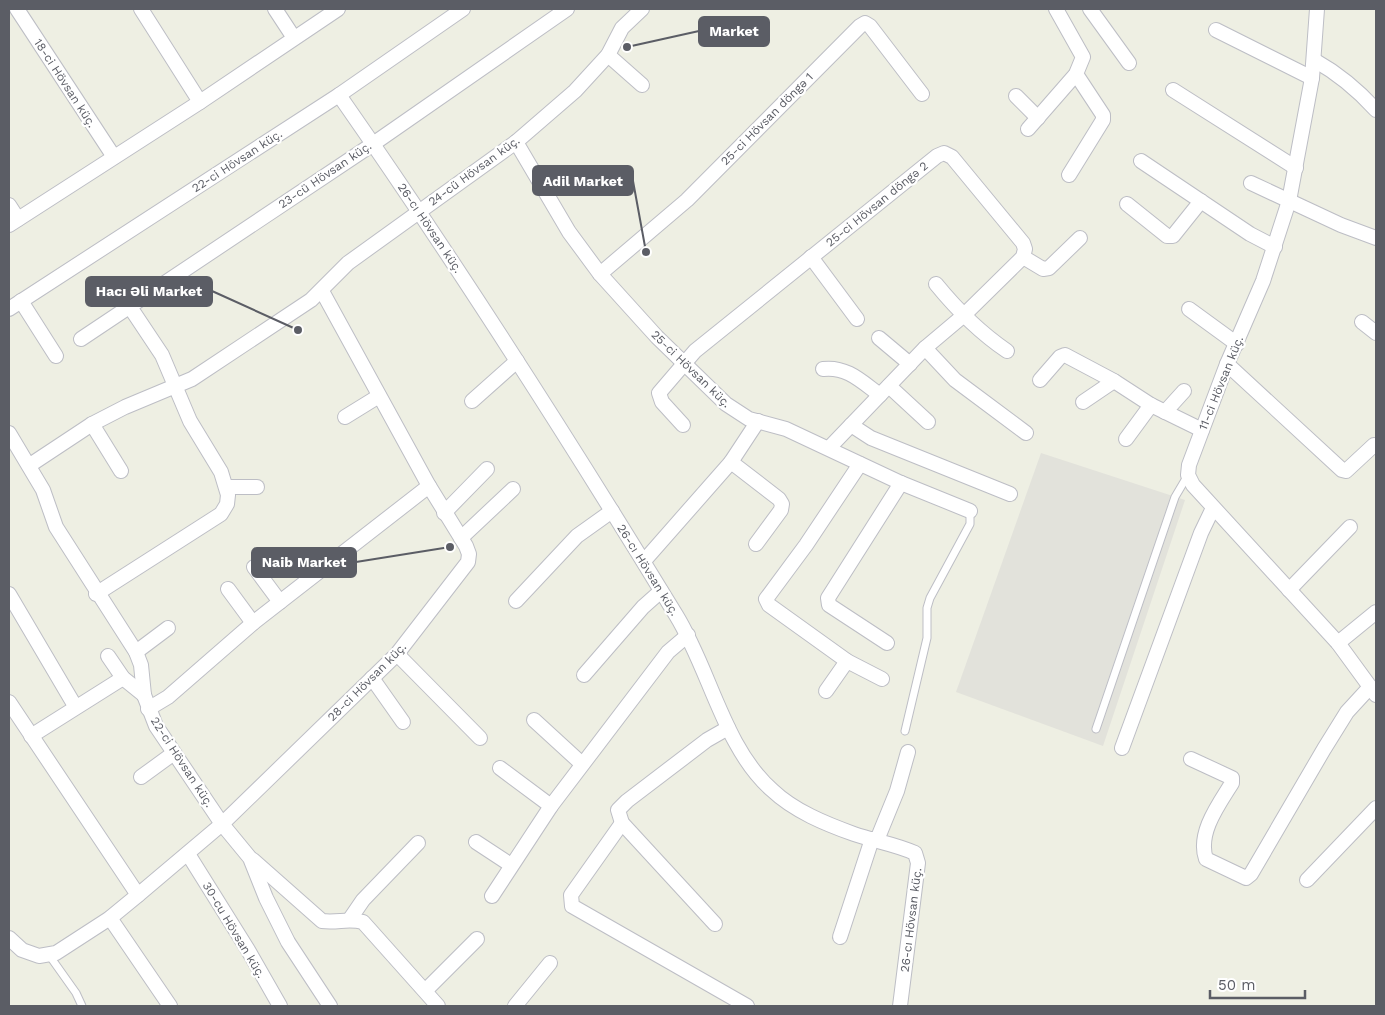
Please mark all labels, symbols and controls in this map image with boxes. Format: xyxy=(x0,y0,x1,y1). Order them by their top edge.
callout: Market xyxy=(699,17,769,46)
text: Market xyxy=(709,23,759,39)
street label: 18-ci Hövsan küç. xyxy=(31,36,99,130)
street label: 25-ci Hövsan döngə 1 xyxy=(718,70,816,168)
street label: 22-ci Hövsan küç. xyxy=(189,127,285,195)
street label: 24-cü Hövsan küç. xyxy=(426,133,522,209)
street label: 23-cü Hövsan küç. xyxy=(276,139,374,211)
street label: 25-ci Hövsan döngə 2 xyxy=(823,159,931,249)
callout: Adil Market xyxy=(533,166,633,195)
text: Adil Market xyxy=(543,173,623,189)
street label: 26-cı Hövsan küç. xyxy=(395,180,465,276)
callout: Hacı Əli Market xyxy=(86,277,212,306)
text: Hacı Əli Market xyxy=(96,283,202,299)
street label: 25-ci Hövsan küç. xyxy=(648,328,734,410)
street label: 11-ci Hövsan küç. xyxy=(1196,334,1246,432)
street label: 26-cı Hövsan küç. xyxy=(614,522,682,618)
callout: Naib Market xyxy=(252,548,356,577)
text: Naib Market xyxy=(262,554,346,570)
street label: 28-ci Hövsan küç. xyxy=(325,640,409,724)
street label: 22-ci Hövsan küç. xyxy=(148,714,216,810)
street label: 26-cı Hövsan küç. xyxy=(898,867,924,973)
street label: 30-cu Hövsan küç. xyxy=(200,879,268,981)
scale bar xyxy=(1210,968,1305,1000)
text: 50 m xyxy=(1218,976,1255,994)

